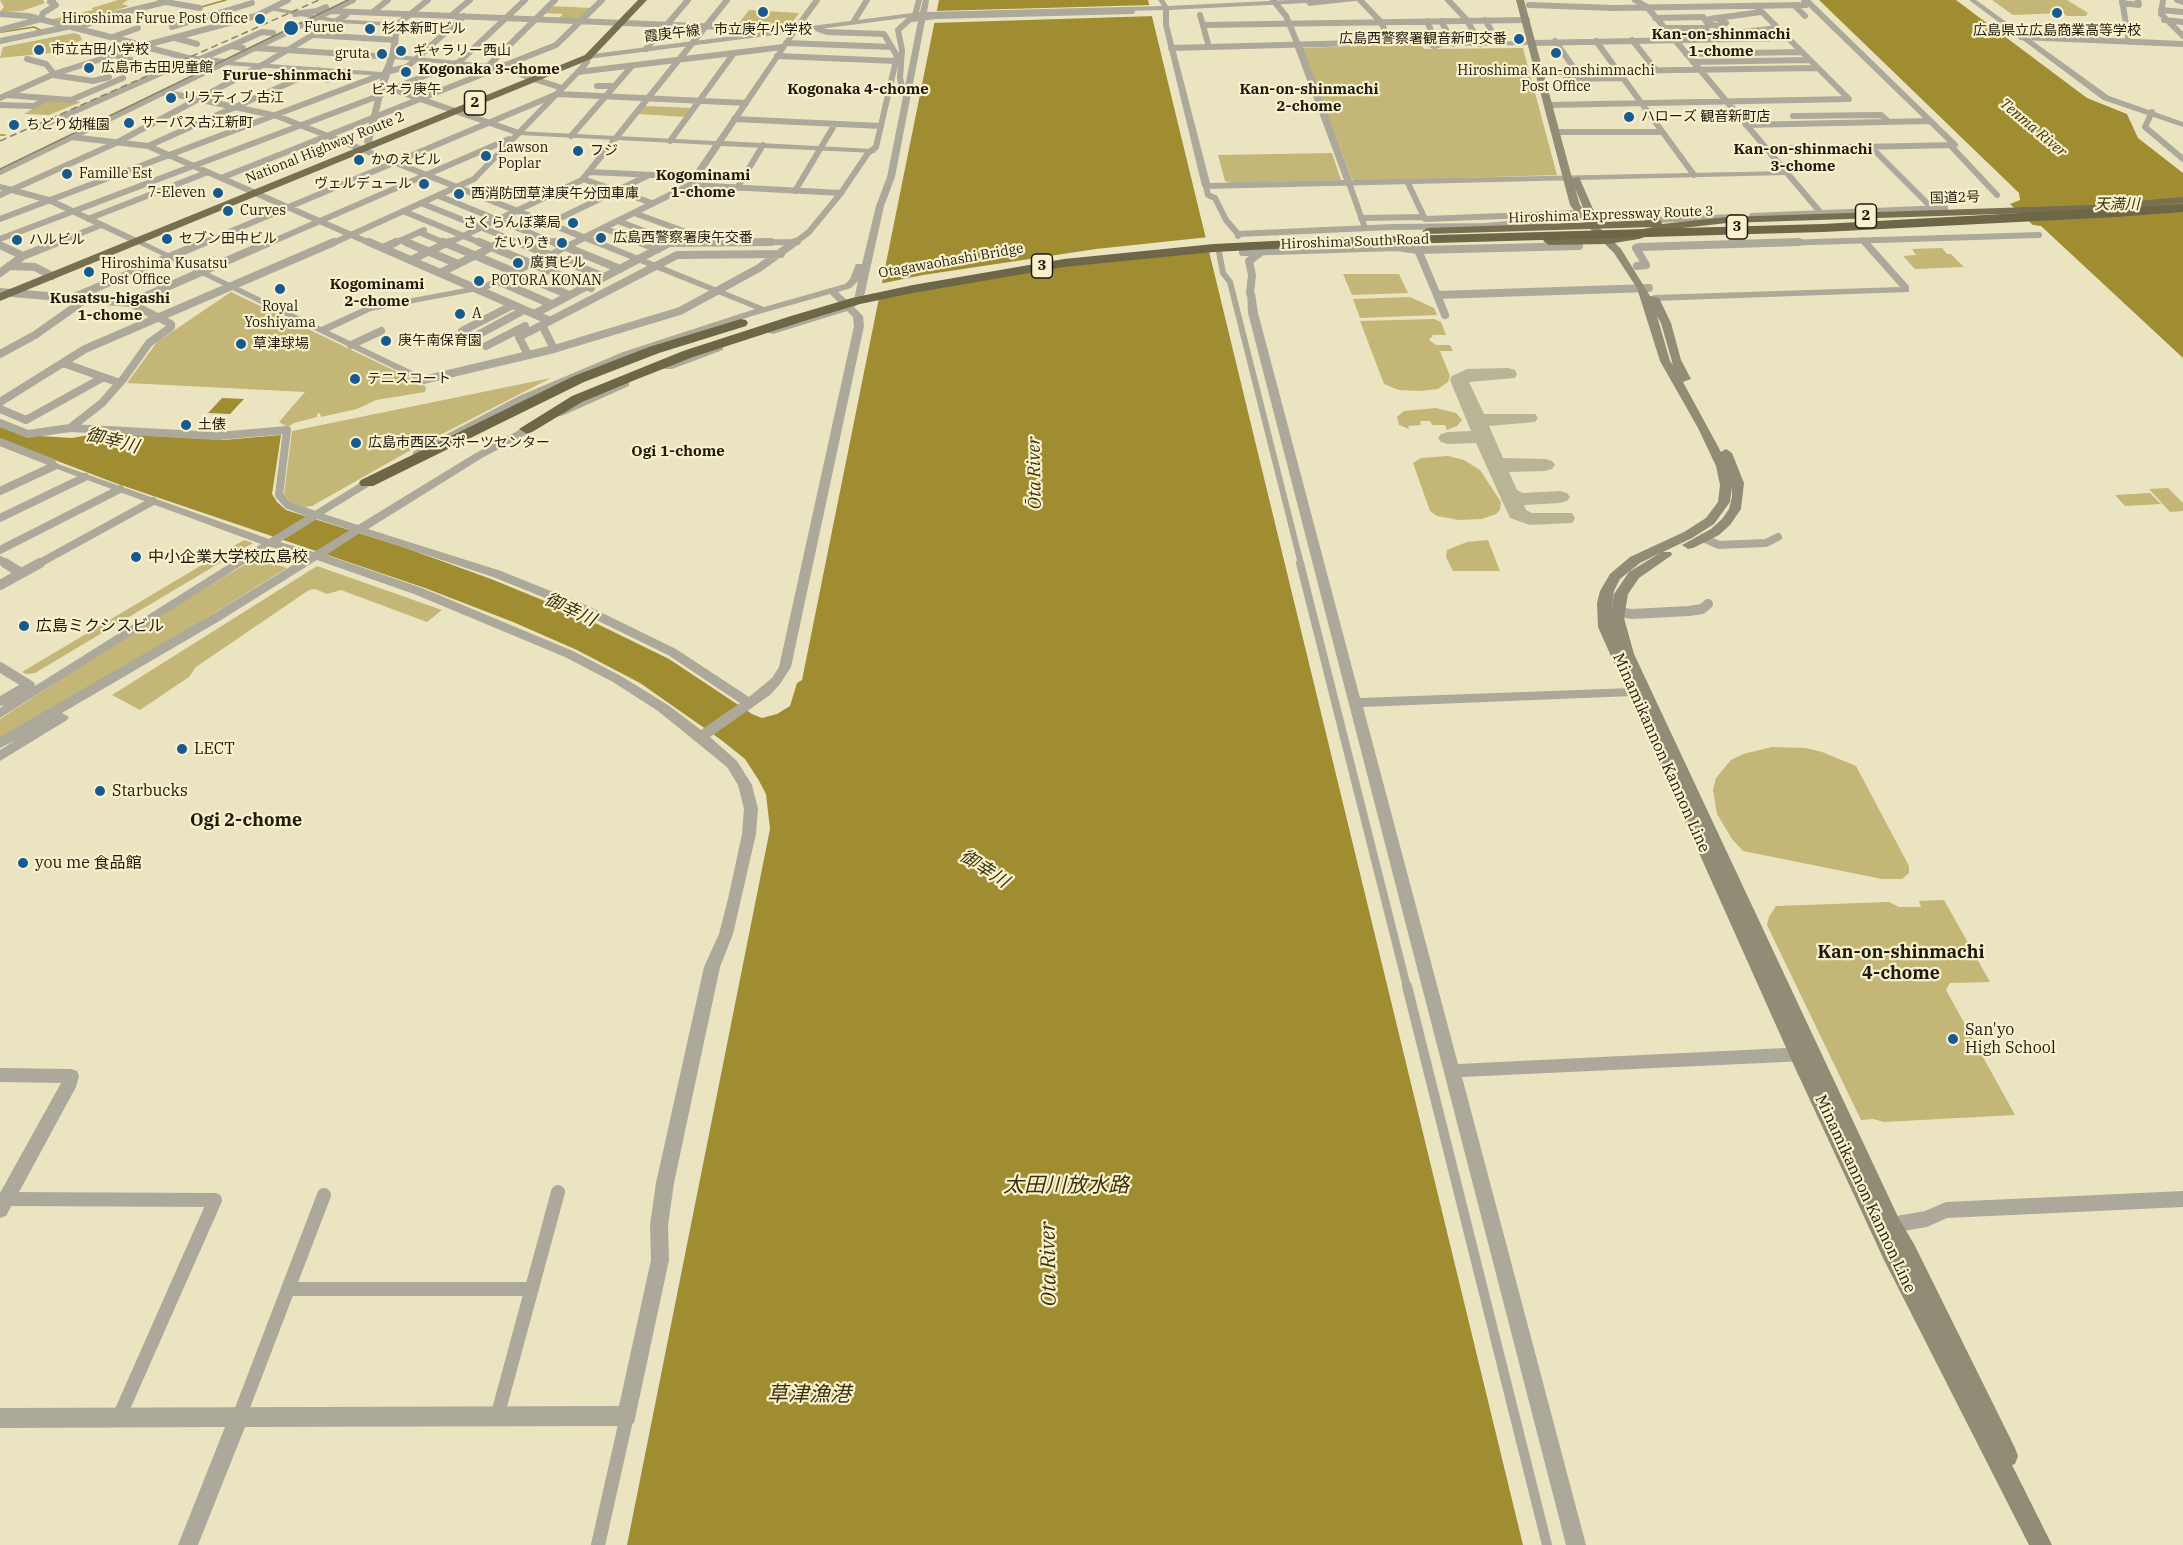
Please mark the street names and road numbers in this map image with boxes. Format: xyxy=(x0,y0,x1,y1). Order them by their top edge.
street label: 霞庚午線 xyxy=(643,22,701,46)
road number: 2 xyxy=(464,91,486,115)
street label: National Highway Route 2 xyxy=(243,108,407,188)
street label: 国道2号 xyxy=(1930,189,1980,207)
street label: Hiroshima Expressway Route 3 xyxy=(1508,203,1714,227)
road number: 2 xyxy=(1856,204,1876,228)
road number: 3 xyxy=(1726,215,1748,239)
street label: Hiroshima South Road xyxy=(1280,231,1430,253)
street label: Otagawaohashi Bridge xyxy=(877,240,1025,282)
road number: 3 xyxy=(1032,254,1052,278)
street label: Minamikannon Kannon Line xyxy=(1608,650,1714,856)
street label: Minamikannon Kannon Line xyxy=(1811,1092,1919,1296)

